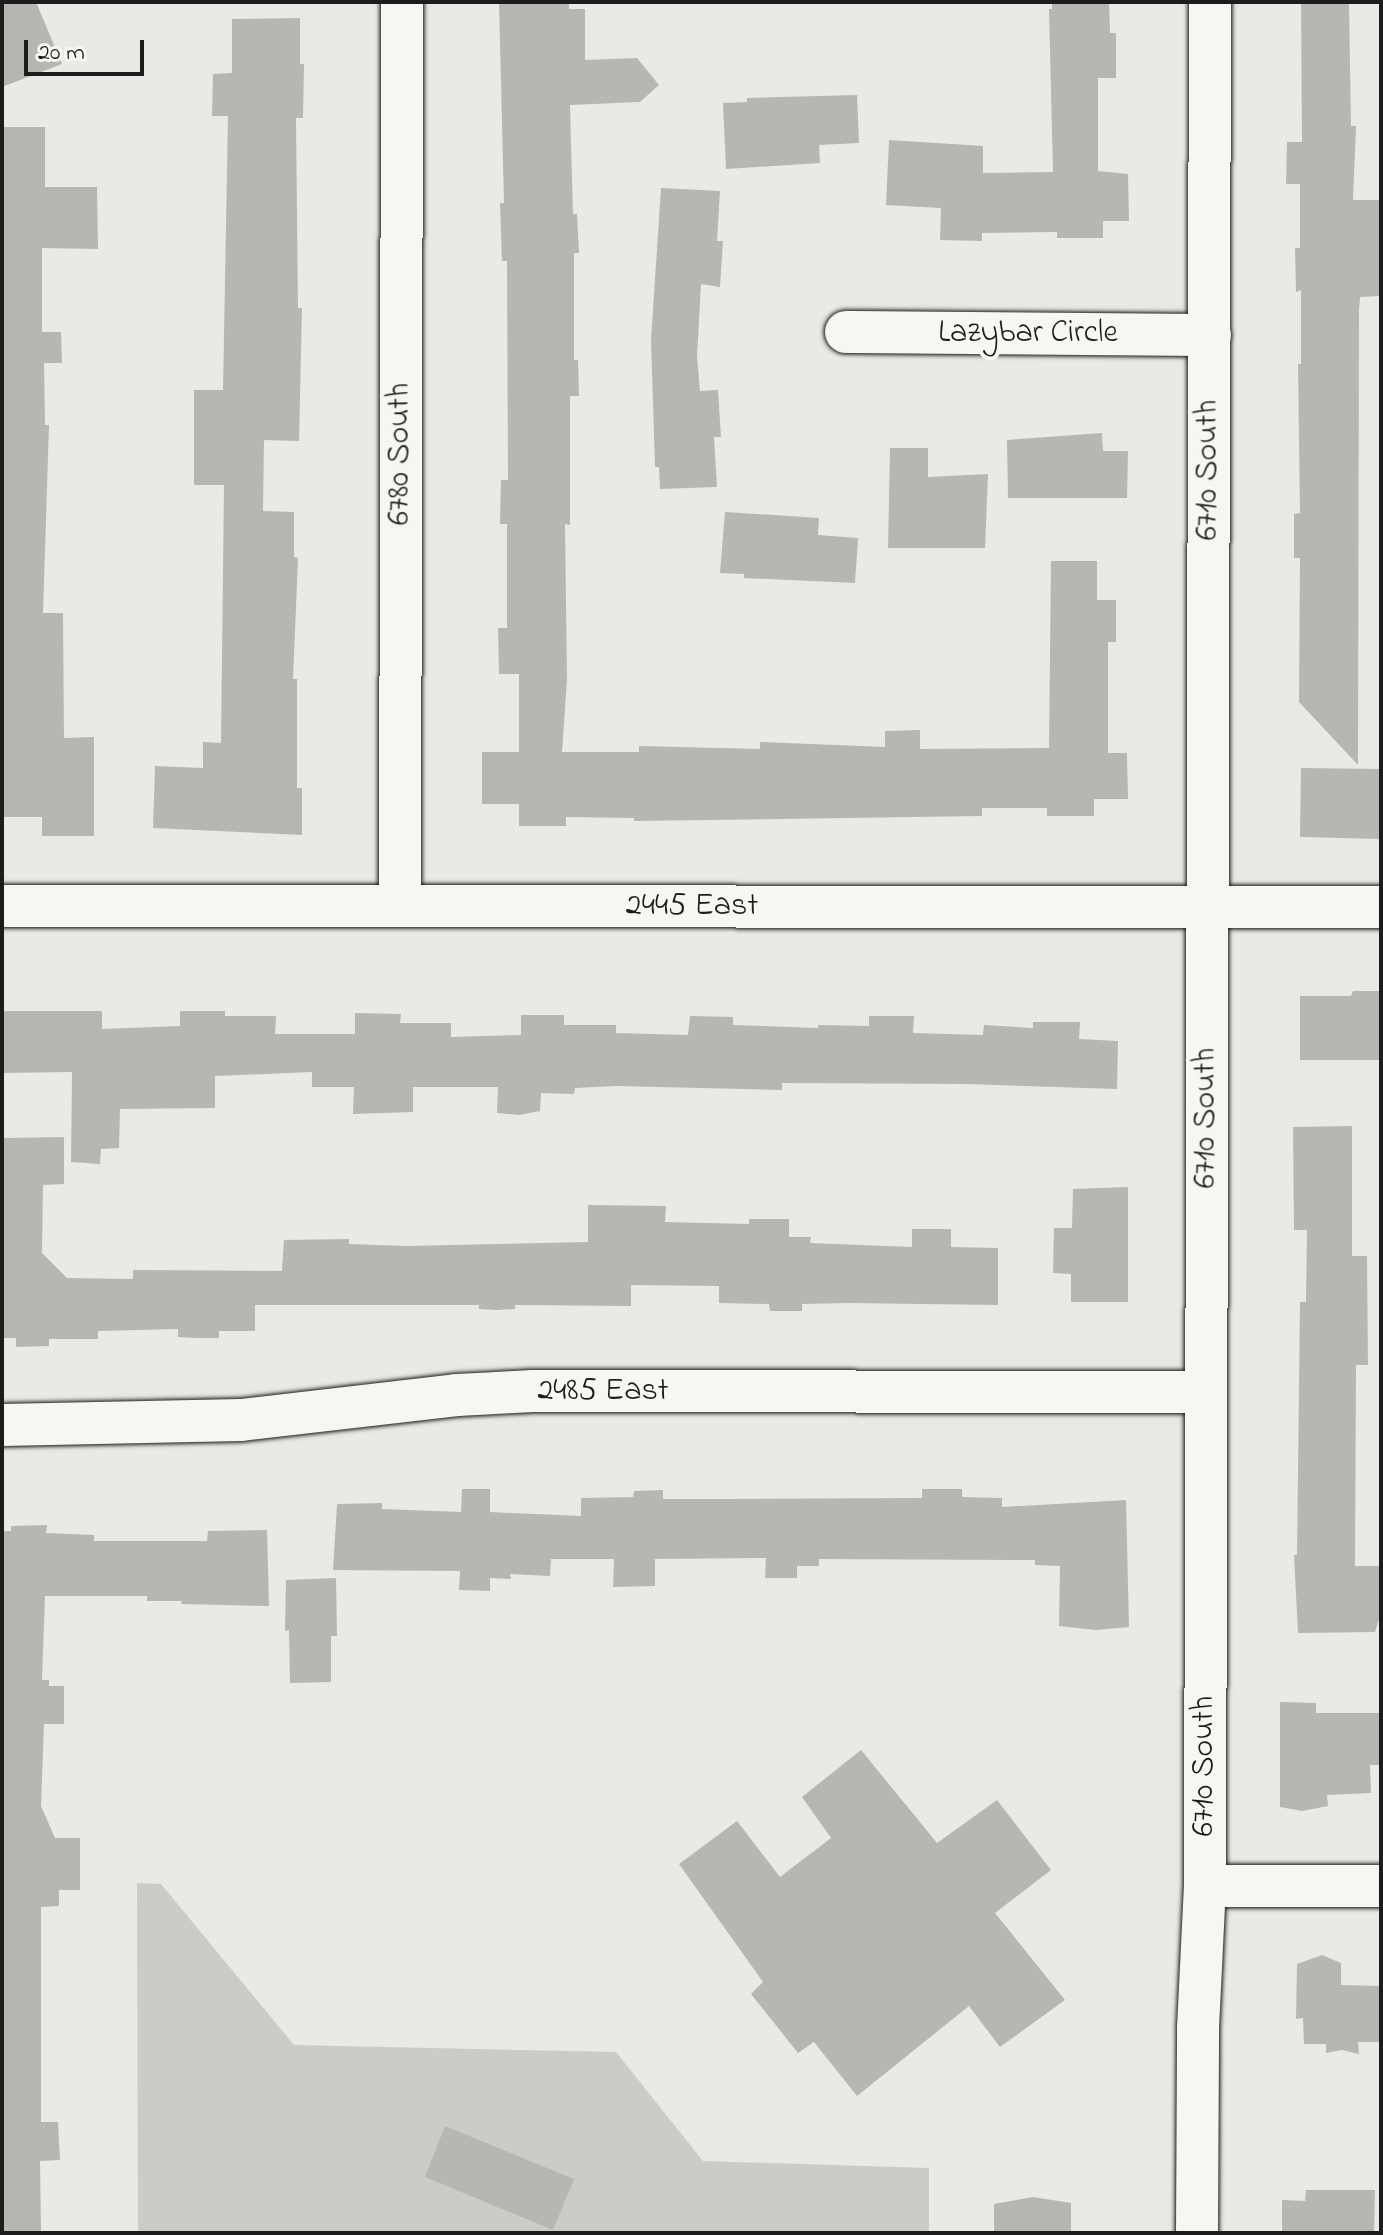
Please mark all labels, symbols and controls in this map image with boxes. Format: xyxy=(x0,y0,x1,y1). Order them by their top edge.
scale bar xyxy=(28,24,148,74)
text: 20 m xyxy=(38,36,85,71)
street label: Lazybar Circle xyxy=(938,315,1118,353)
street label: 6780 South xyxy=(382,383,420,525)
street label: 6710 South xyxy=(1190,400,1228,540)
street label: 2445 East xyxy=(626,888,758,926)
street label: 6710 South xyxy=(1188,1048,1226,1188)
street label: 2485 East xyxy=(537,1373,669,1411)
street label: 6710 South xyxy=(1186,1696,1224,1836)

